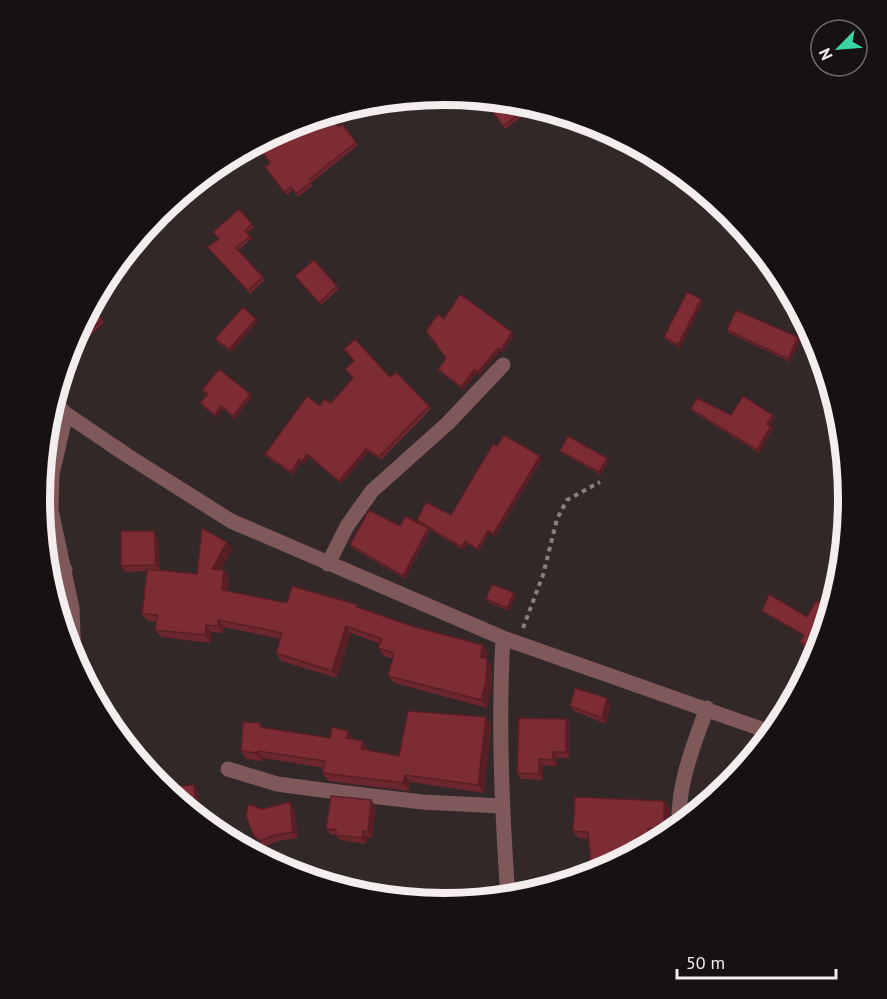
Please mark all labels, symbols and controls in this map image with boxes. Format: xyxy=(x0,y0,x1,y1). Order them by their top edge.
north arrow xyxy=(809,18,869,78)
text: N xyxy=(814,45,837,63)
scale bar xyxy=(677,942,836,980)
text: 50 m xyxy=(686,951,725,974)

